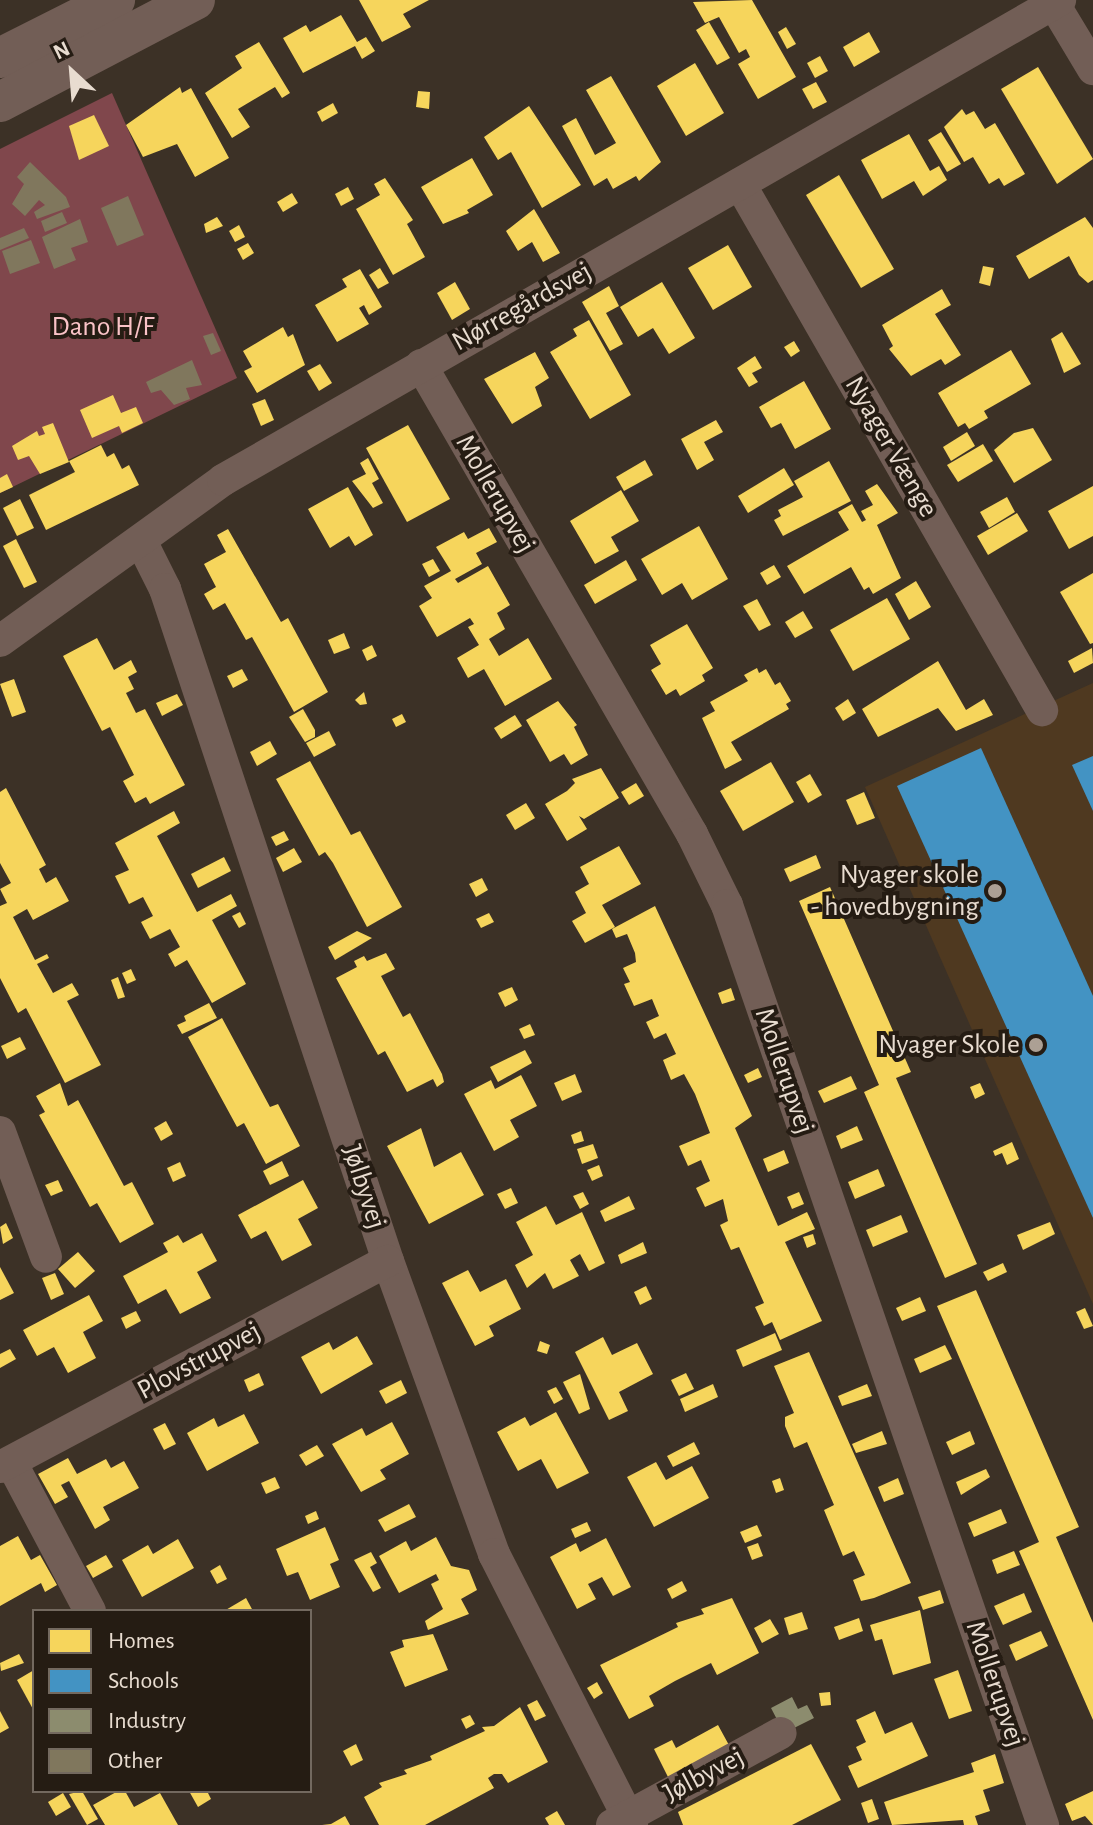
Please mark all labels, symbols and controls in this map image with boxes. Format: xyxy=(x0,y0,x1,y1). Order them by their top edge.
north arrow xyxy=(32,32,112,112)
text: N xyxy=(50,37,73,64)
street label: Nørregårdsvej xyxy=(446,255,598,359)
park label: Dano H/F xyxy=(52,310,154,344)
street label: Nyager Vænge xyxy=(837,371,945,523)
street label: Mollerupvej xyxy=(448,429,542,559)
place label: Nyager skole - hovedbygning xyxy=(811,858,979,924)
marker: Nyager skole - hovedbygning xyxy=(986,882,1004,900)
street label: Mollerupvej xyxy=(747,1004,821,1138)
place label: Nyager Skole xyxy=(878,1028,1020,1062)
marker: Nyager Skole xyxy=(1027,1036,1045,1054)
street label: Jølbyvej xyxy=(335,1141,393,1233)
street label: Plovstrupvej xyxy=(132,1314,266,1408)
legend xyxy=(32,1609,312,1793)
street label: Mollerupvej xyxy=(958,1617,1032,1751)
text: Homes xyxy=(108,1629,175,1653)
text: Schools xyxy=(108,1669,179,1693)
text: Industry xyxy=(108,1709,186,1733)
street label: Jølbyvej xyxy=(658,1740,750,1810)
text: Other xyxy=(108,1749,162,1773)

